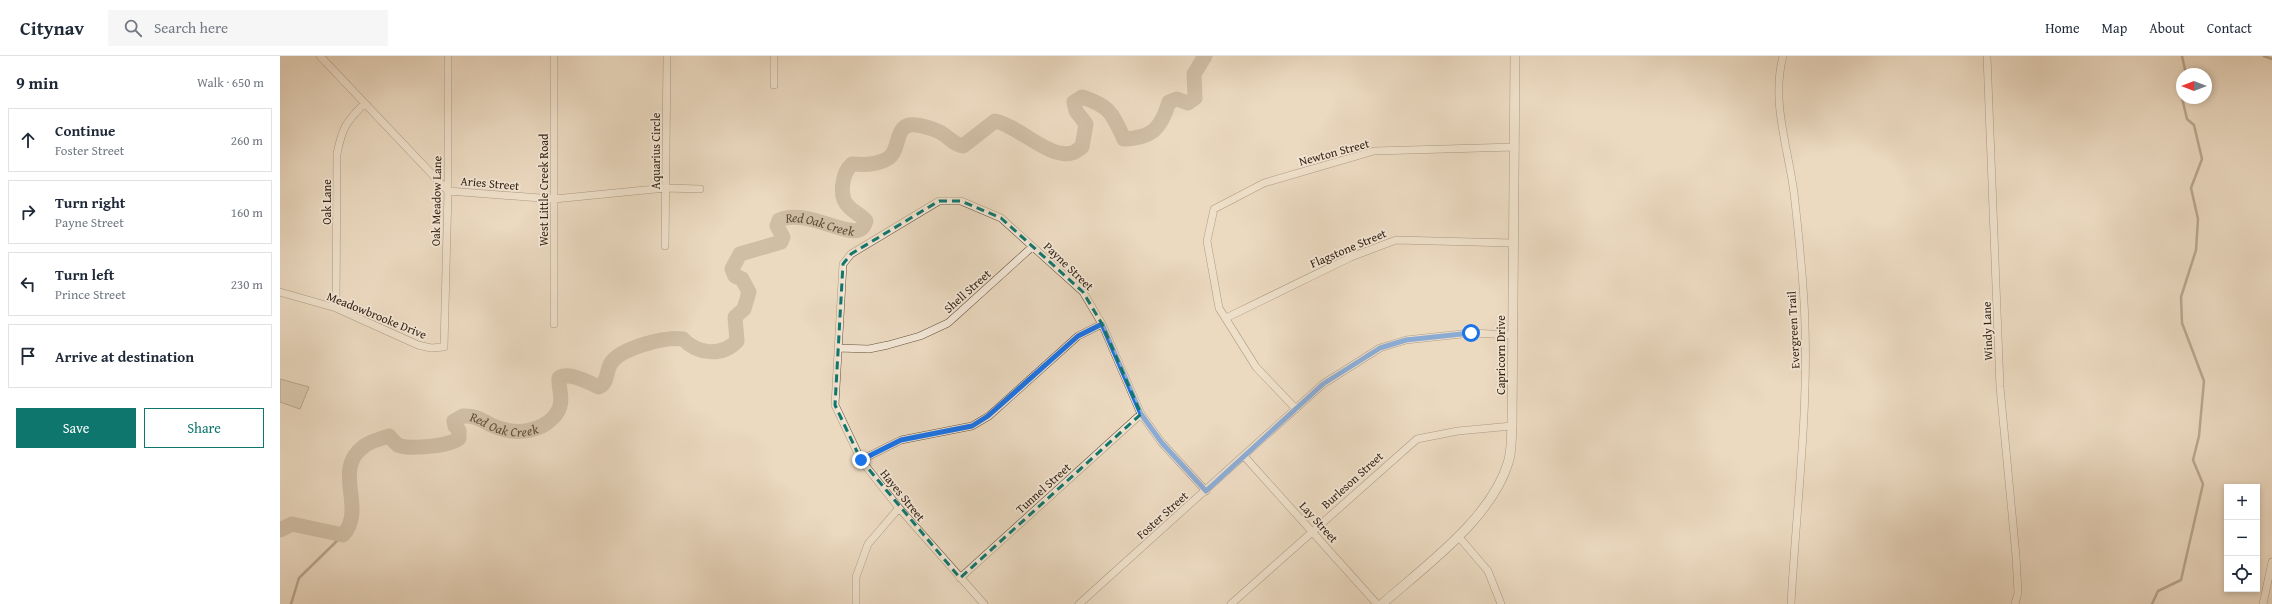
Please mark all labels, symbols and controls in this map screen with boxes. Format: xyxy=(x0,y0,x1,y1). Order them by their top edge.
search box xyxy=(108,10,388,46)
text: Citynav xyxy=(20,14,84,42)
icon: search xyxy=(122,17,144,39)
text: Search here xyxy=(154,17,228,38)
text: Home xyxy=(2045,18,2080,38)
text: Map xyxy=(2102,18,2127,38)
text: About xyxy=(2149,18,2185,38)
text: Contact xyxy=(2207,18,2252,38)
north arrow xyxy=(2176,68,2212,104)
text: 9 min xyxy=(16,70,58,95)
text: Walk · 650 m xyxy=(197,73,264,92)
street label: Aquarius Circle xyxy=(647,112,664,189)
text: Continue xyxy=(55,120,116,141)
icon: ahead xyxy=(17,129,39,151)
text: 260 m xyxy=(231,131,263,150)
street label: West Little Creek Road xyxy=(535,133,552,246)
street label: Newton Street xyxy=(1297,134,1372,170)
text: Foster Street xyxy=(55,141,124,160)
street label: Oak Meadow Lane xyxy=(427,155,445,246)
street label: Aries Street xyxy=(460,172,521,194)
street label: Oak Lane xyxy=(318,179,335,225)
text: Turn right xyxy=(55,192,126,213)
icon: right xyxy=(17,201,39,223)
text: 160 m xyxy=(231,203,263,222)
water label: Red Oak Creek xyxy=(783,207,855,240)
text: Payne Street xyxy=(55,213,124,232)
street label: Flagstone Street xyxy=(1307,224,1389,272)
street label: Payne Street xyxy=(1040,238,1098,295)
text: Turn left xyxy=(55,264,114,285)
street label: Shell Street xyxy=(940,265,995,317)
icon: left xyxy=(17,273,39,295)
text: 230 m xyxy=(231,275,263,294)
text: Prince Street xyxy=(55,285,126,304)
street label: Meadowbrooke Drive xyxy=(325,287,430,343)
street label: Evergreen Trail xyxy=(1782,290,1804,369)
street label: Windy Lane xyxy=(1977,301,1997,361)
street label: Capricorn Drive xyxy=(1492,315,1509,395)
route start xyxy=(1462,324,1480,342)
icon: arrive xyxy=(17,345,39,367)
text: Arrive at destination xyxy=(55,346,194,367)
water label: Red Oak Creek xyxy=(467,407,540,441)
button: Save xyxy=(16,408,136,448)
button: Share xyxy=(144,408,264,448)
street label: Burleson Street xyxy=(1317,447,1387,512)
route end xyxy=(852,451,870,469)
street label: Tunnel Street xyxy=(1012,458,1075,517)
street label: Hayes Street xyxy=(877,465,930,525)
map controls xyxy=(2224,484,2260,592)
button: + xyxy=(2224,484,2260,520)
street label: Foster Street xyxy=(1132,487,1192,543)
street label: Lay Street xyxy=(1296,498,1343,547)
button: − xyxy=(2224,520,2260,556)
button: locate xyxy=(2224,556,2260,592)

